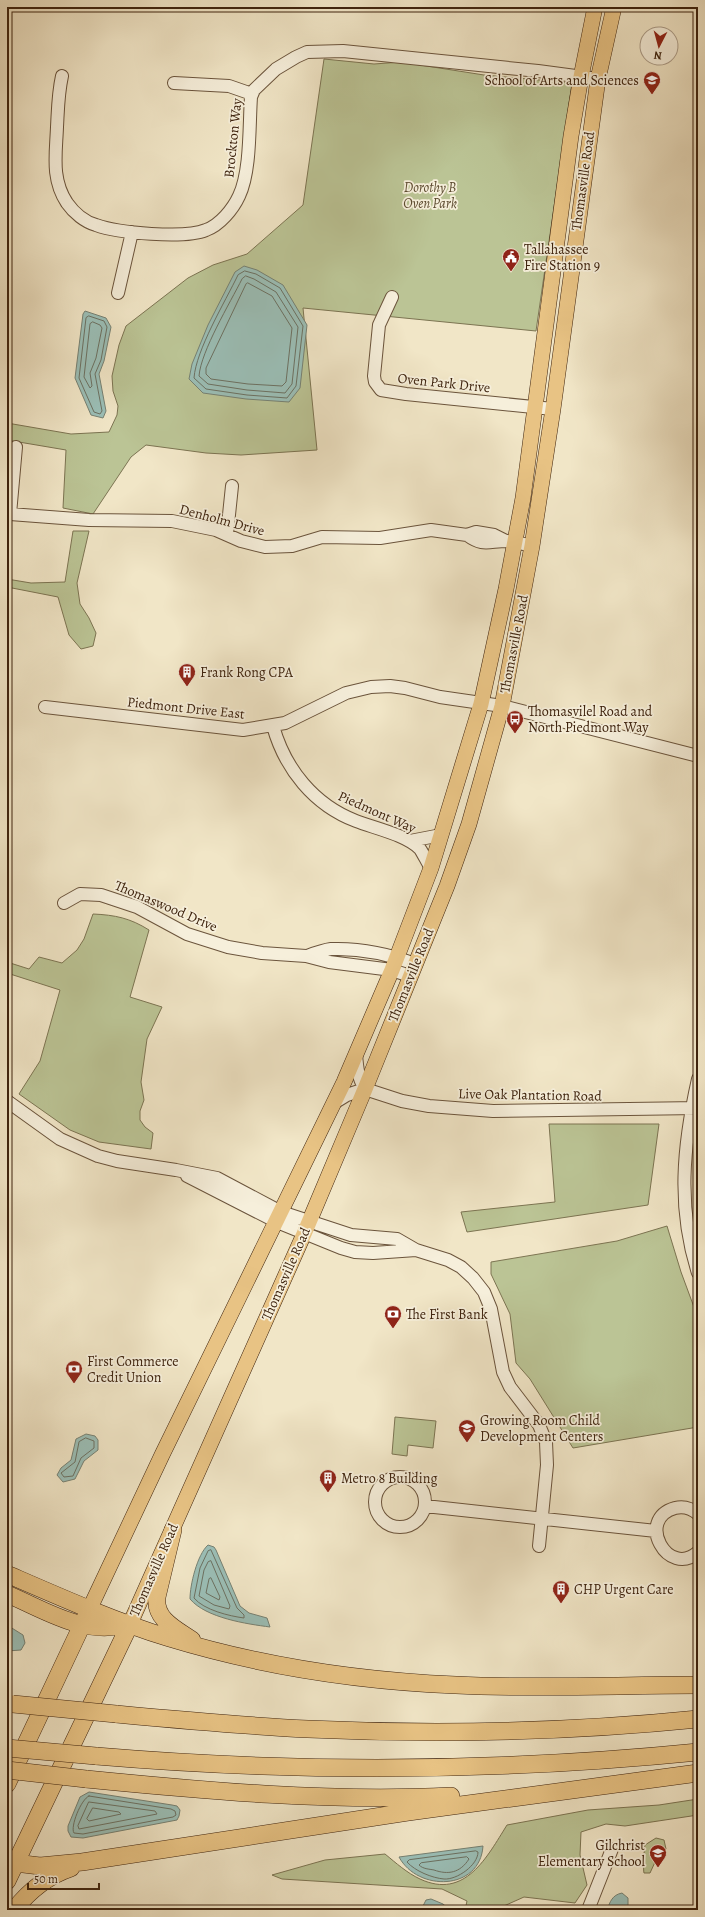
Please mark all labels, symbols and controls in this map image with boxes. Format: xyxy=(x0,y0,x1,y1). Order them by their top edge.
north arrow xyxy=(639,26,679,66)
text: N xyxy=(653,48,663,63)
school or university icon: School of Arts and Sciences xyxy=(642,70,662,95)
place label: School of Arts and Sciences xyxy=(485,71,639,90)
street label: Brockton Way xyxy=(219,97,247,179)
street label: Thomasville Road xyxy=(567,130,599,232)
park label: Dorothy B Oven Park xyxy=(403,178,457,213)
place label: Tallahassee Fire Station 9 xyxy=(524,240,600,275)
public building icon: Tallahassee Fire Station 9 xyxy=(501,247,521,272)
street label: Oven Park Drive xyxy=(397,369,491,397)
street label: Denholm Drive xyxy=(177,500,267,540)
street label: Thomasville Road xyxy=(495,593,533,695)
building icon: Frank Rong CPA xyxy=(177,662,197,687)
place label: Frank Rong CPA xyxy=(200,663,294,682)
street label: Piedmont Drive East xyxy=(126,692,246,724)
place label: Thomasvilel Road and North Piedmont Way xyxy=(528,702,653,737)
bus stop icon: Thomasvilel Road and North Piedmont Way xyxy=(505,709,525,734)
street label: Piedmont Way xyxy=(335,786,420,838)
street label: Thomaswood Drive xyxy=(112,876,220,936)
street label: Thomasville Road xyxy=(383,925,439,1025)
street label: Live Oak Plantation Road xyxy=(458,1084,602,1106)
street label: Thomasville Road xyxy=(257,1224,315,1323)
bank icon: The First Bank xyxy=(383,1304,403,1329)
place label: The First Bank xyxy=(406,1305,488,1324)
place label: First Commerce Credit Union xyxy=(87,1352,178,1387)
bank icon: First Commerce Credit Union xyxy=(64,1359,84,1384)
place label: Growing Room Child Development Centers xyxy=(480,1411,603,1446)
school or university icon: Growing Room Child Development Centers xyxy=(457,1418,477,1443)
building icon: Metro 8 Building xyxy=(318,1468,338,1493)
place label: Metro 8 Building xyxy=(341,1469,437,1488)
street label: Thomasville Road xyxy=(125,1520,183,1619)
building icon: CHP Urgent Care xyxy=(551,1579,571,1604)
place label: CHP Urgent Care xyxy=(574,1580,674,1599)
place label: Gilchrist Elementary School xyxy=(538,1836,646,1871)
school or university icon: Gilchrist Elementary School xyxy=(648,1843,668,1868)
scale bar xyxy=(28,1865,99,1891)
text: 50 m xyxy=(34,1871,58,1887)

